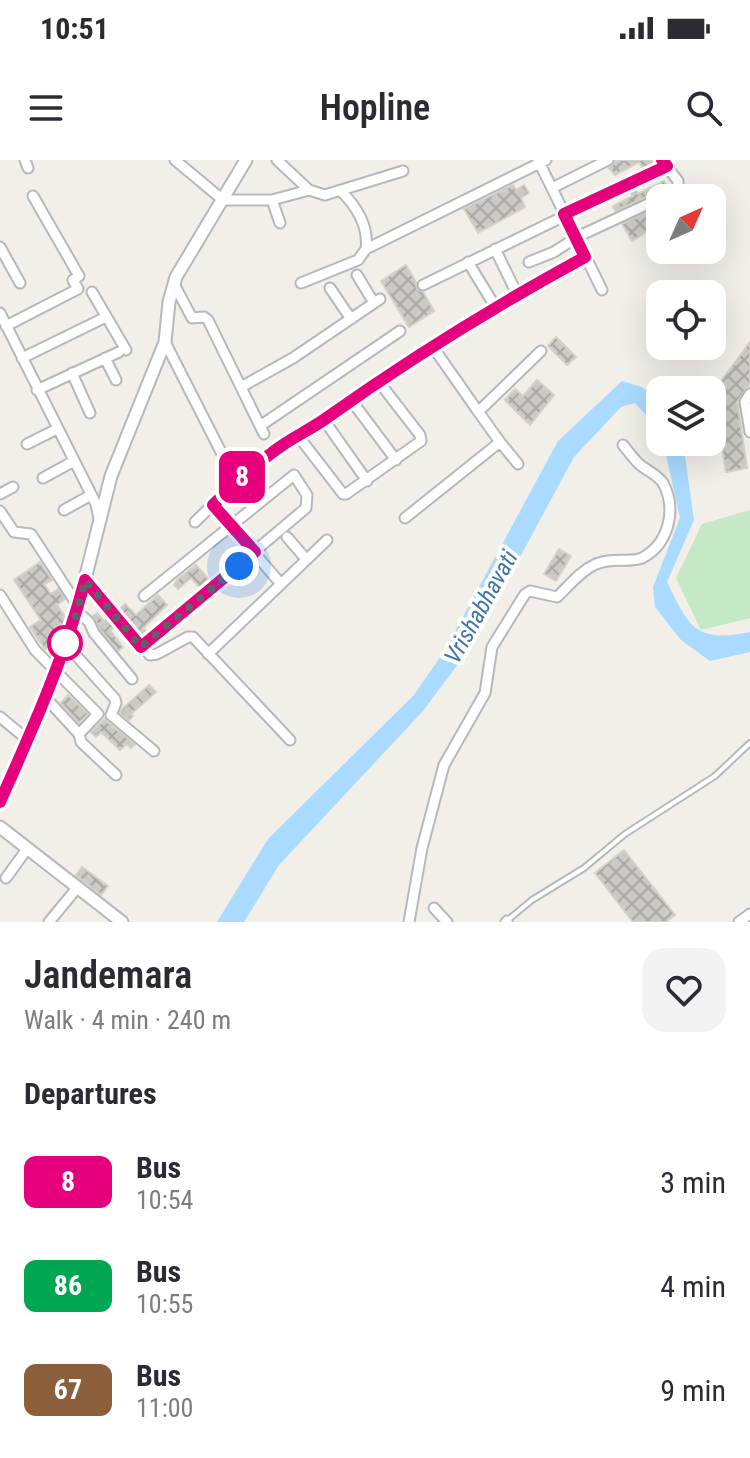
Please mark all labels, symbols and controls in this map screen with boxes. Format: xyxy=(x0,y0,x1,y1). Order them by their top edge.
text: 10:51 xyxy=(40,11,109,46)
icon: menu xyxy=(24,86,68,130)
icon: search xyxy=(682,86,726,130)
text: Hopline xyxy=(320,87,430,129)
north arrow xyxy=(646,184,726,264)
map controls xyxy=(646,184,726,456)
button: locate xyxy=(646,280,726,360)
button: layers xyxy=(646,376,726,456)
line badge: 8 xyxy=(216,451,268,503)
text: 8 xyxy=(235,460,249,493)
water label: Vrishabhavati xyxy=(438,545,524,668)
your location xyxy=(219,546,259,586)
unlabelled marker xyxy=(48,626,82,660)
button: heart xyxy=(642,948,726,1032)
text: Jandemara xyxy=(24,953,192,997)
text: Walk · 4 min · 240 m xyxy=(24,1005,231,1035)
text: Departures xyxy=(24,1076,157,1111)
text: Bus xyxy=(136,1150,181,1185)
text: 8 xyxy=(61,1165,75,1198)
text: 3 min xyxy=(660,1165,726,1200)
text: 10:54 xyxy=(136,1185,193,1215)
text: Bus xyxy=(136,1254,181,1289)
text: 86 xyxy=(54,1269,82,1302)
text: 4 min xyxy=(660,1269,726,1304)
text: 10:55 xyxy=(136,1289,193,1319)
text: Bus xyxy=(136,1358,181,1393)
text: 67 xyxy=(54,1373,82,1406)
text: 9 min xyxy=(660,1373,726,1408)
text: 11:00 xyxy=(136,1393,193,1423)

